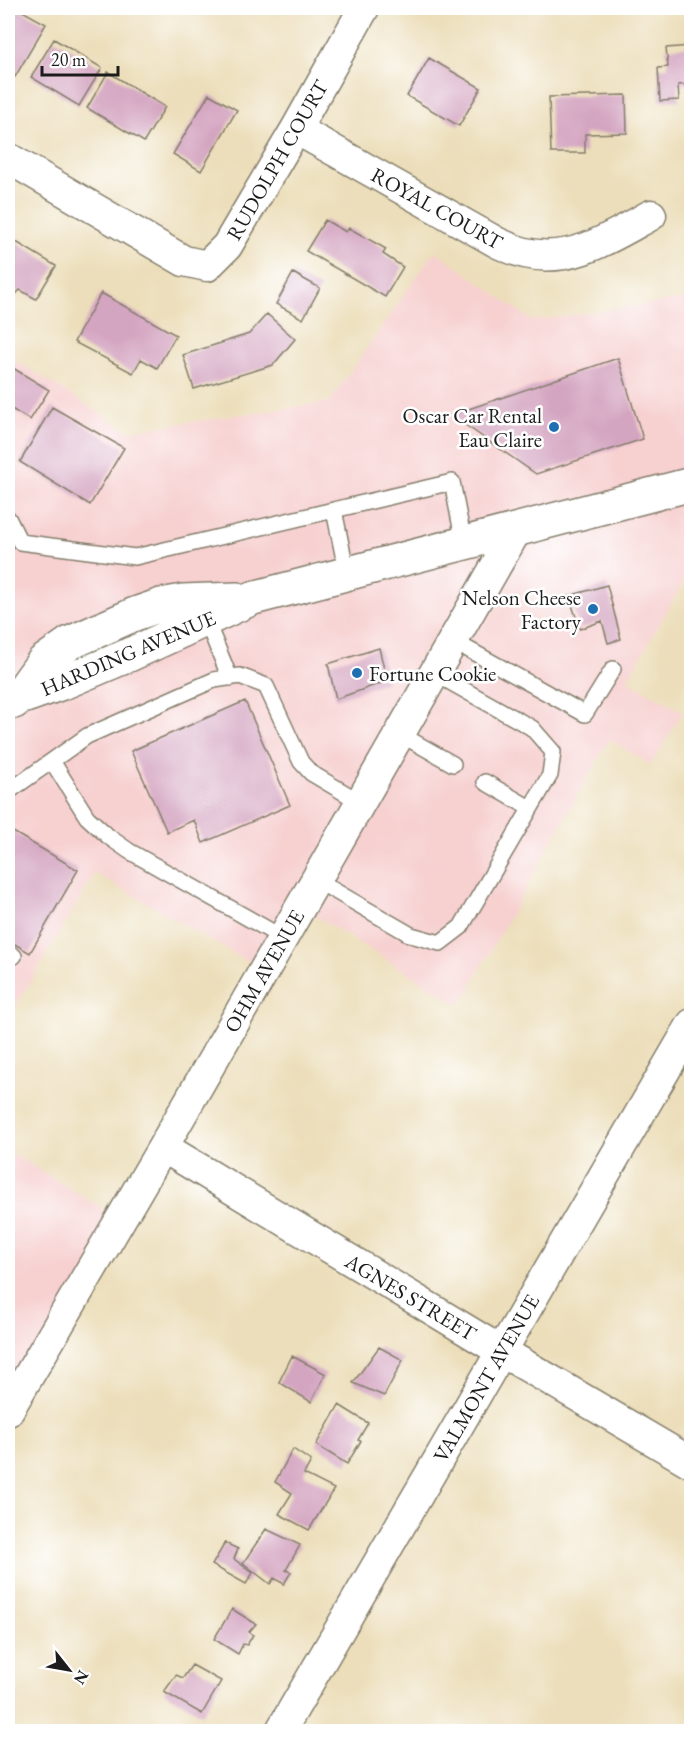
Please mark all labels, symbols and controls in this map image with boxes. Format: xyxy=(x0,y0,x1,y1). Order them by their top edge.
scale bar xyxy=(42,39,118,77)
text: 20 m xyxy=(51,48,86,71)
street label: RUDOLPH COURT xyxy=(220,74,334,245)
street label: ROYAL COURT xyxy=(367,161,508,256)
place label: Oscar Car Rental Eau Claire xyxy=(403,402,542,453)
marker: Oscar Car Rental Eau Claire xyxy=(547,420,561,434)
place label: Nelson Cheese Factory xyxy=(462,584,582,635)
marker: Nelson Cheese Factory xyxy=(586,602,600,616)
street label: HARDING AVENUE xyxy=(37,604,220,702)
place label: Fortune Cookie xyxy=(369,660,496,687)
marker: Fortune Cookie xyxy=(350,666,364,680)
street label: OHM AVENUE xyxy=(218,905,310,1037)
street label: AGNES STREET xyxy=(340,1247,482,1347)
street label: VALMONT AVENUE xyxy=(427,1289,545,1467)
north arrow xyxy=(39,1640,99,1700)
text: N xyxy=(69,1667,94,1688)

